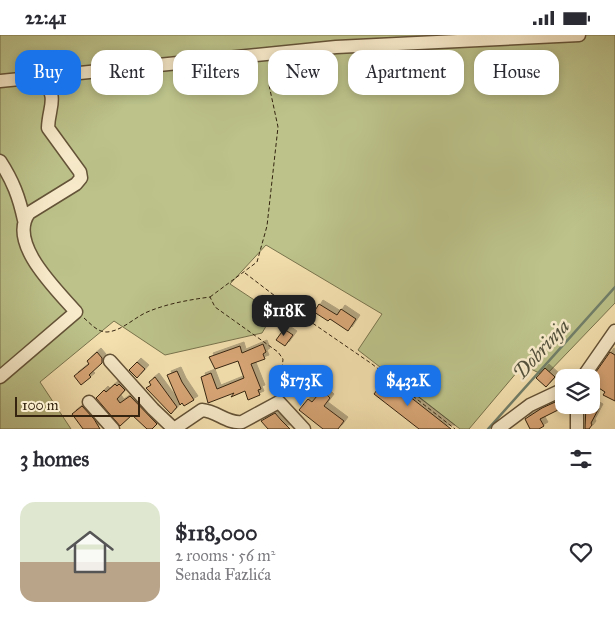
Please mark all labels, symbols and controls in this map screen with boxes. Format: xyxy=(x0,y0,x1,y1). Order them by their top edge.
text: 22:41 xyxy=(25,6,67,29)
chip: Buy xyxy=(15,50,81,95)
chip: Rent xyxy=(91,50,163,95)
chip: Filters xyxy=(173,50,258,95)
chip: New xyxy=(268,50,338,95)
chip: Apartment xyxy=(348,50,464,95)
chip: House xyxy=(474,50,559,95)
pin: $118K xyxy=(249,295,319,337)
text: $118K xyxy=(263,301,305,320)
water label: Dobrinja xyxy=(508,314,574,384)
pin: $173K xyxy=(266,365,336,407)
pin: $432K xyxy=(373,365,443,407)
map controls xyxy=(555,369,600,414)
button: layers xyxy=(555,369,600,414)
text: $173K xyxy=(280,371,322,390)
text: $432K xyxy=(386,371,430,390)
scale bar xyxy=(15,394,140,417)
text: 100 m xyxy=(22,397,59,414)
icon: filters xyxy=(567,445,595,473)
text: 3 homes xyxy=(20,446,89,472)
text: $118,000 xyxy=(175,520,257,546)
icon: home xyxy=(60,522,120,582)
icon: heart xyxy=(567,538,595,566)
text: 2 rooms · 56 m² xyxy=(175,546,275,565)
text: Senada Fazlića xyxy=(175,565,271,584)

